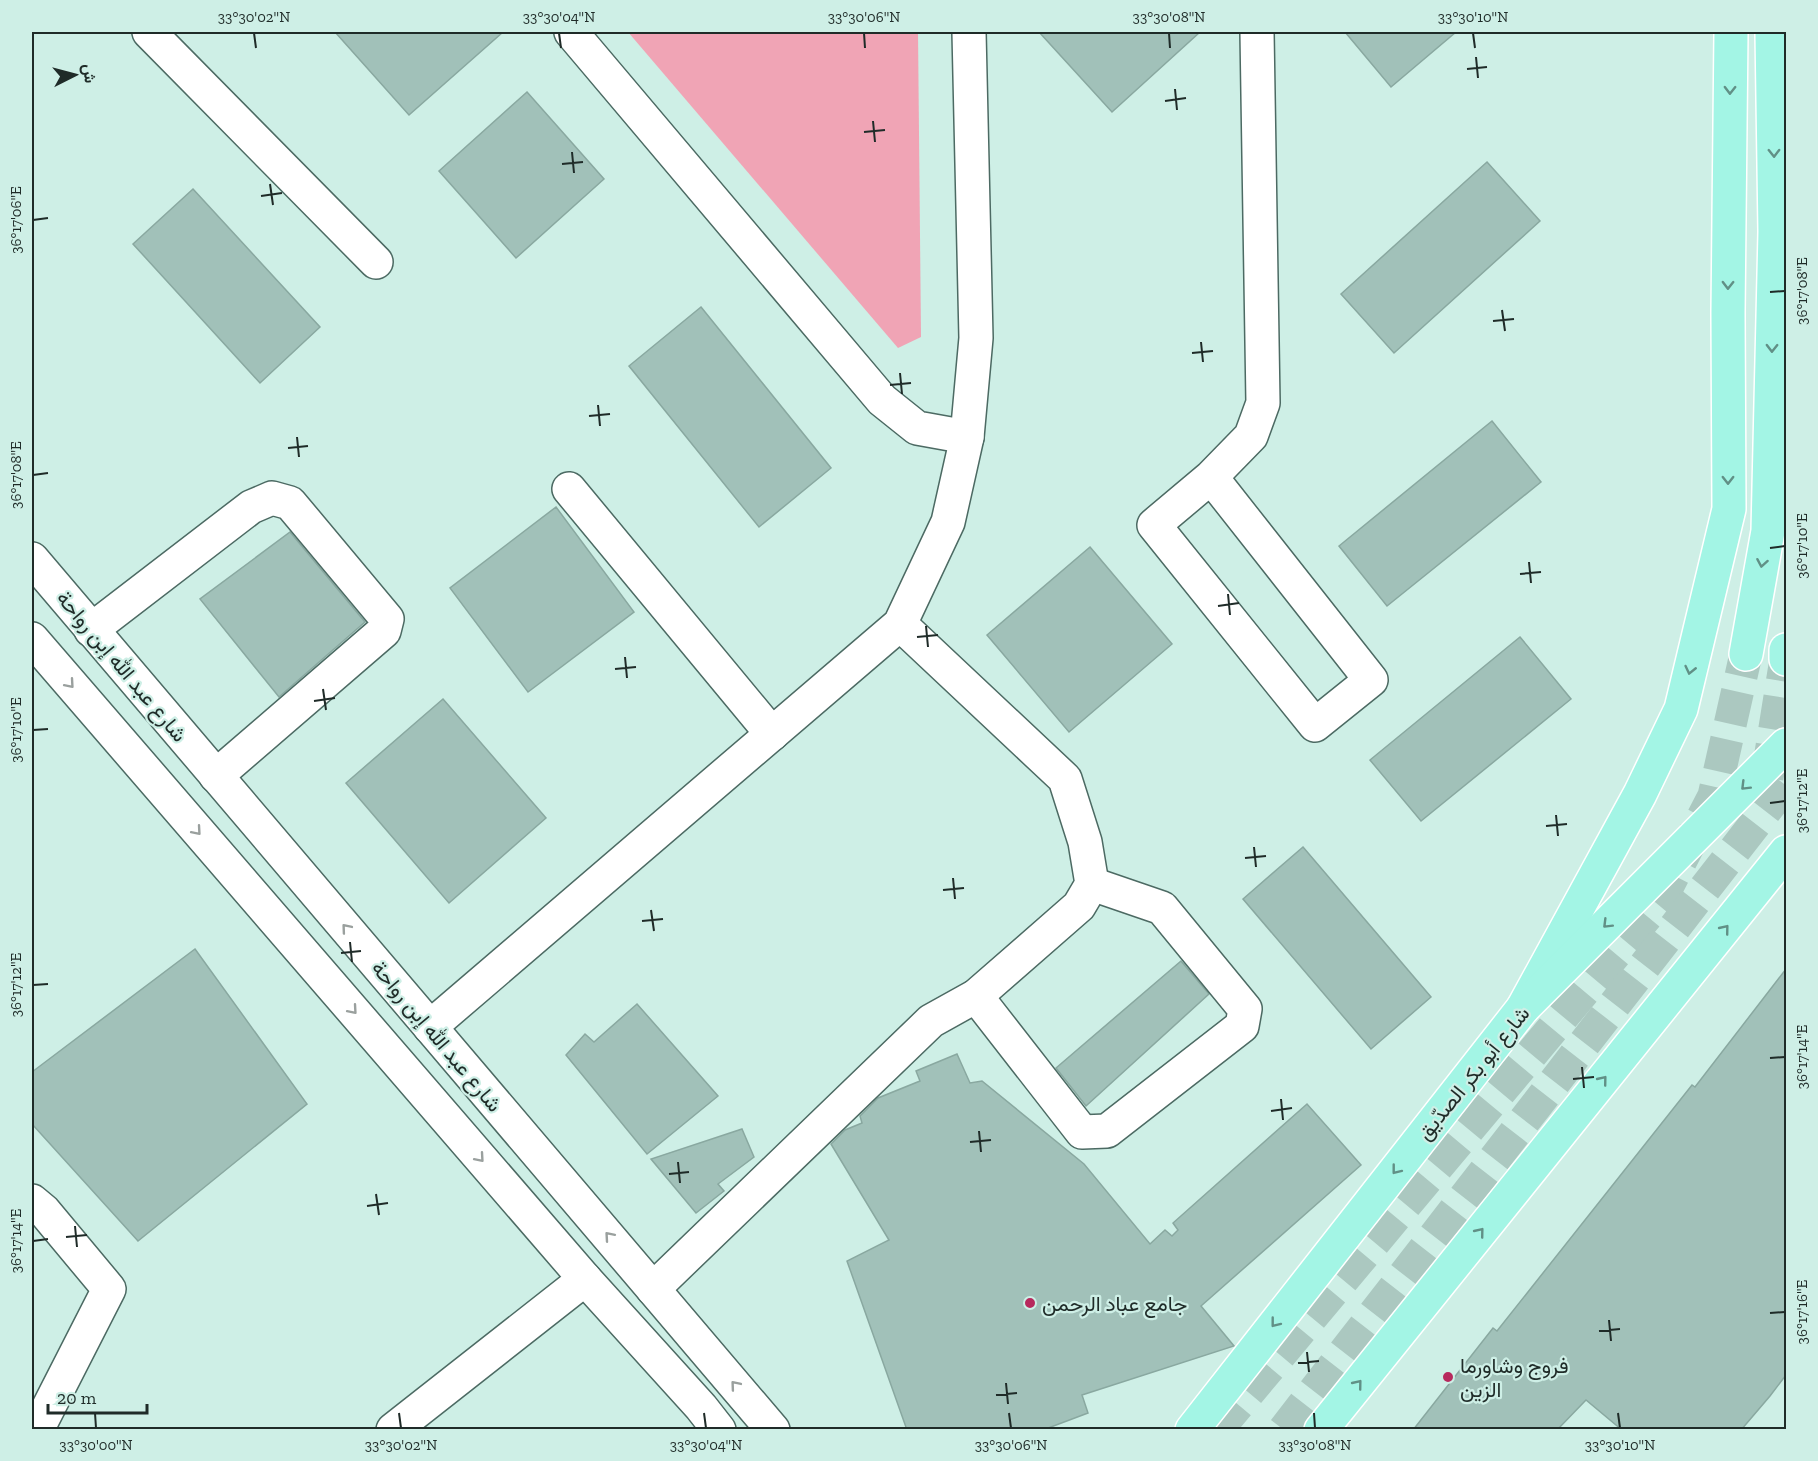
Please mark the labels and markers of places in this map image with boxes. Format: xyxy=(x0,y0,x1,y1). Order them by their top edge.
place label: جامع عباد الرحمن xyxy=(1042,1291,1187,1318)
marker: جامع عباد الرحمن xyxy=(1023,1296,1037,1310)
place label: فروج وشاورما الزين xyxy=(1460,1353,1569,1403)
marker: فروج وشاورما الزين xyxy=(1441,1370,1455,1384)

